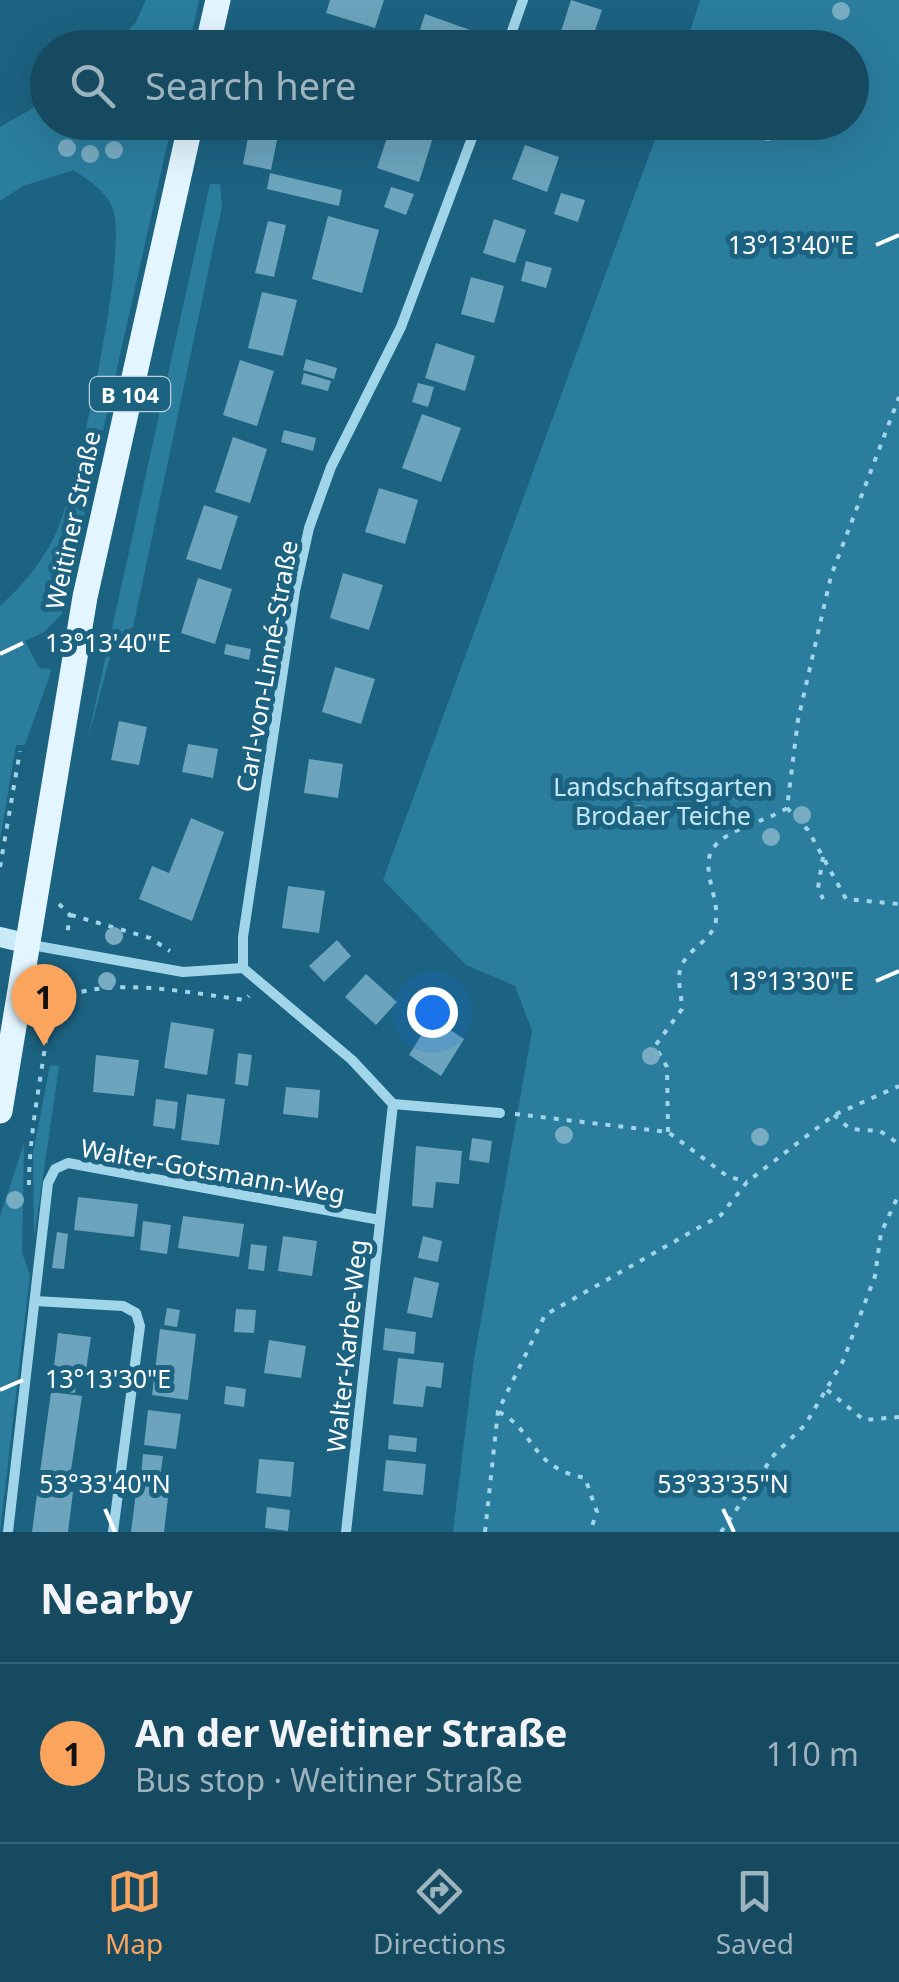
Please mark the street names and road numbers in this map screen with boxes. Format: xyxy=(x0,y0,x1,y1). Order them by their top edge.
road number: B 104 xyxy=(90,377,170,411)
street label: Weitiner Straße xyxy=(36,428,108,612)
street label: Carl-von-Linné-Straße xyxy=(227,537,305,795)
street label: Walter-Gotsmann-Weg xyxy=(78,1130,348,1210)
street label: Walter-Karbe-Weg xyxy=(318,1238,374,1454)

